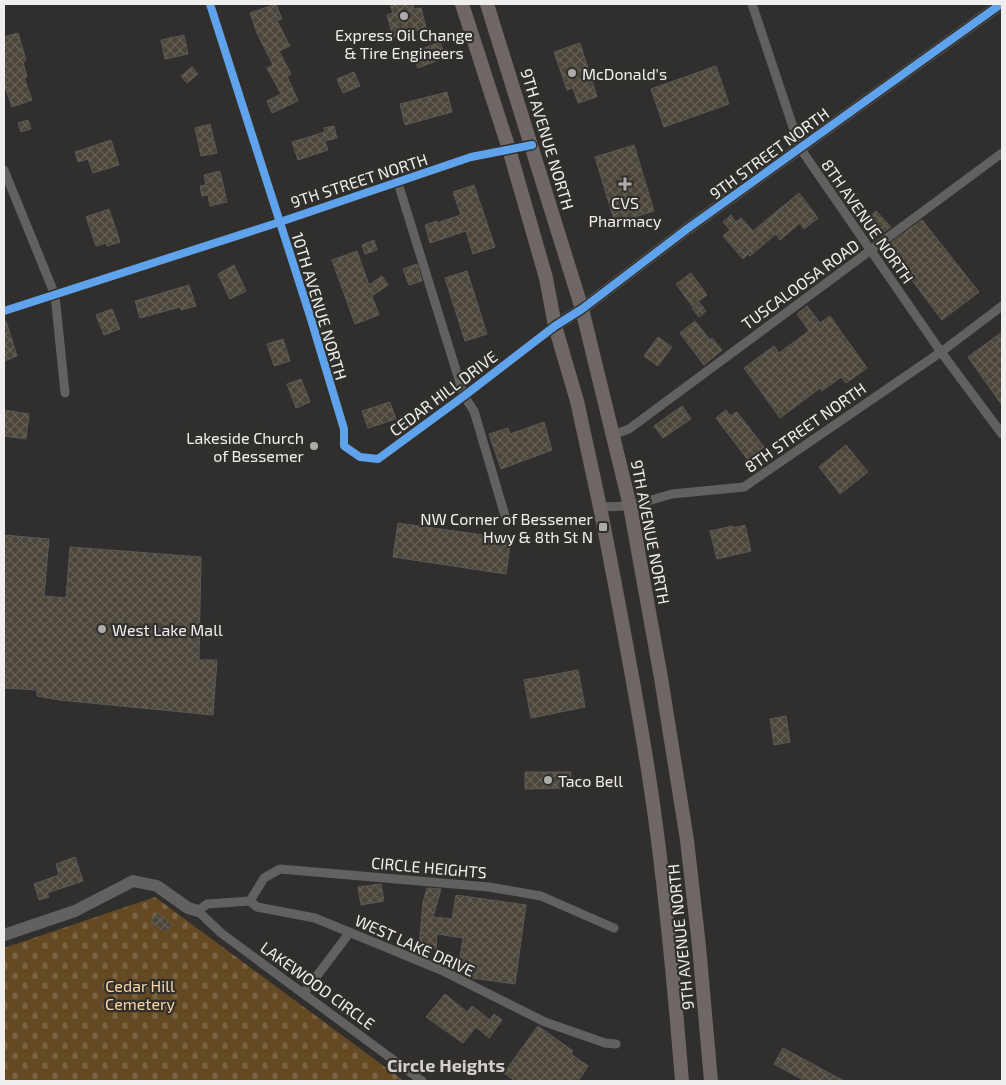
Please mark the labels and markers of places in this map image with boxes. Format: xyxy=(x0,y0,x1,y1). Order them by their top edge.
marker: Express Oil Change & Tire Engineers xyxy=(398,10,410,22)
place label: Express Oil Change & Tire Engineers xyxy=(335,25,473,62)
place label: McDonald's xyxy=(582,64,667,83)
marker: McDonald's xyxy=(566,67,578,79)
marker: CVS Pharmacy xyxy=(619,178,631,190)
place label: CVS Pharmacy xyxy=(588,193,662,230)
place label: Lakeside Church of Bessemer xyxy=(186,428,305,465)
marker: Lakeside Church of Bessemer xyxy=(308,440,320,452)
place label: NW Corner of Bessemer Hwy & 8th St N xyxy=(420,509,594,546)
marker: NW Corner of Bessemer Hwy & 8th St N xyxy=(597,521,609,533)
place label: West Lake Mall xyxy=(112,620,223,639)
marker: West Lake Mall xyxy=(96,623,108,635)
place label: Taco Bell xyxy=(558,771,623,790)
marker: Taco Bell xyxy=(542,774,554,786)

